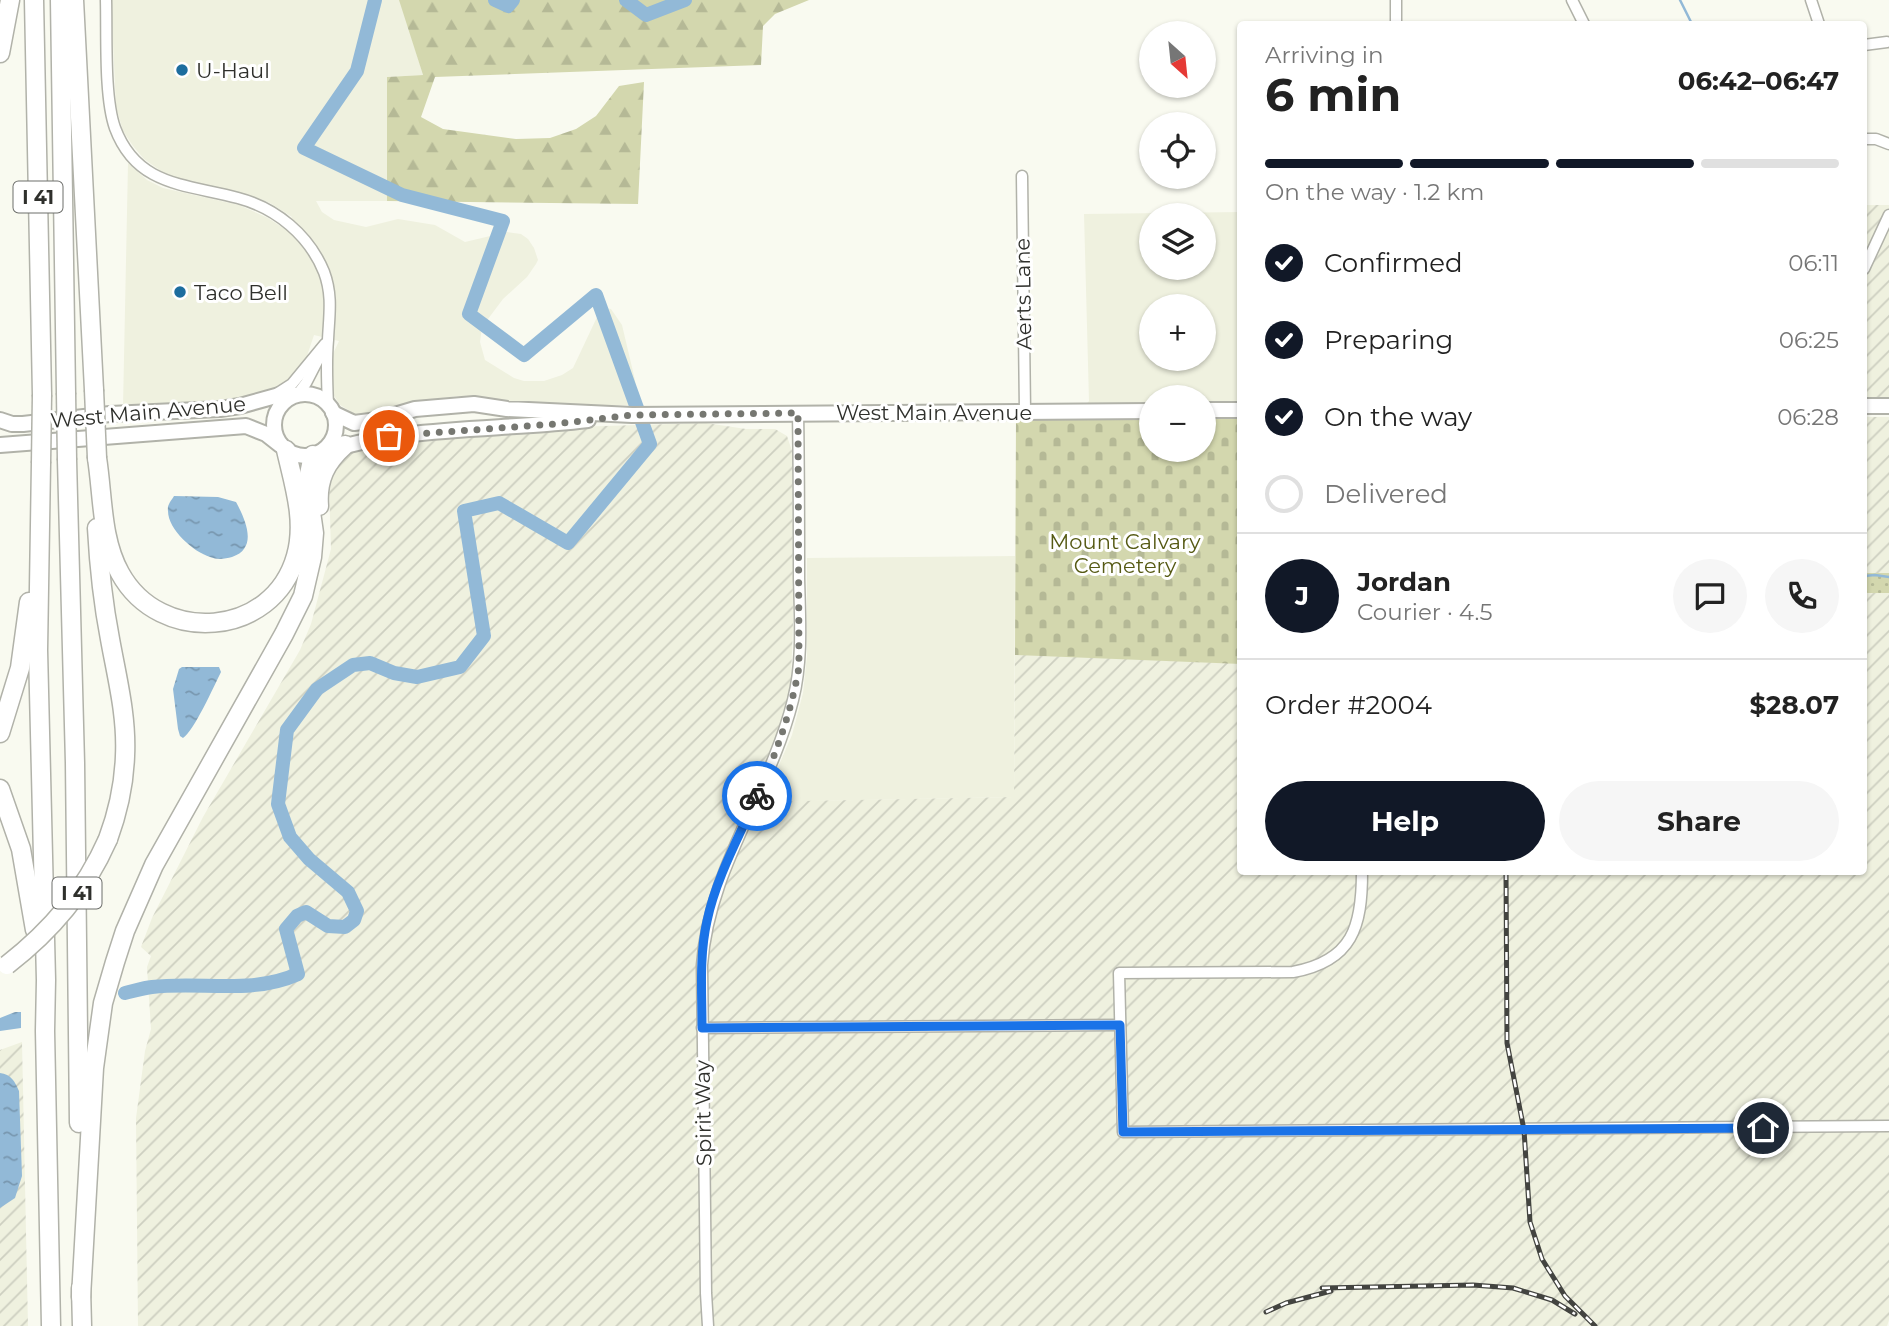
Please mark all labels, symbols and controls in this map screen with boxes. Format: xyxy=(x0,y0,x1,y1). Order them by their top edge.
north arrow xyxy=(1139,21,1216,98)
map controls xyxy=(1139,21,1216,462)
text: Arriving in xyxy=(1265,41,1384,69)
place label: U-Haul xyxy=(196,58,270,83)
marker: U-Haul xyxy=(174,62,190,78)
text: 06:42–06:47 xyxy=(1678,65,1839,97)
text: 6 min xyxy=(1265,66,1401,123)
button: locate xyxy=(1139,112,1216,189)
text: On the way · 1.2 km xyxy=(1265,178,1484,206)
road number: I 41 xyxy=(14,182,62,212)
button: layers xyxy=(1139,203,1216,280)
street label: Aerts Lane xyxy=(1010,238,1036,350)
icon: check xyxy=(1265,244,1303,282)
text: Confirmed xyxy=(1324,247,1463,279)
text: 06:11 xyxy=(1788,249,1839,277)
place label: Taco Bell xyxy=(194,280,288,305)
marker: Taco Bell xyxy=(172,284,188,300)
button: + xyxy=(1139,294,1216,371)
icon: check xyxy=(1265,321,1303,359)
text: Preparing xyxy=(1324,324,1453,356)
text: 06:25 xyxy=(1779,326,1839,354)
button: − xyxy=(1139,385,1216,462)
street label: West Main Avenue xyxy=(49,391,247,433)
icon: check xyxy=(1265,398,1303,436)
street label: West Main Avenue xyxy=(836,400,1032,425)
text: On the way xyxy=(1324,401,1472,433)
text: 06:28 xyxy=(1777,403,1839,431)
pin xyxy=(359,406,419,466)
icon: bag xyxy=(370,417,408,455)
text: Delivered xyxy=(1324,478,1448,510)
park label: Mount Calvary Cemetery xyxy=(1049,529,1201,578)
button: chat xyxy=(1673,559,1747,633)
button: phone xyxy=(1765,559,1839,633)
text: Jordan xyxy=(1357,566,1451,598)
text: J xyxy=(1295,580,1309,612)
text: Courier · 4.5 xyxy=(1357,598,1492,626)
text: Order #2004 xyxy=(1265,689,1432,721)
text: $28.07 xyxy=(1750,689,1839,721)
courier xyxy=(722,761,792,831)
icon: bike xyxy=(738,777,776,815)
button: Help xyxy=(1265,781,1545,861)
button: Share xyxy=(1559,781,1839,861)
road number: I 41 xyxy=(52,878,102,908)
street label: Spirit Way xyxy=(690,1059,716,1166)
pin xyxy=(1733,1098,1793,1158)
icon: home xyxy=(1744,1109,1782,1147)

